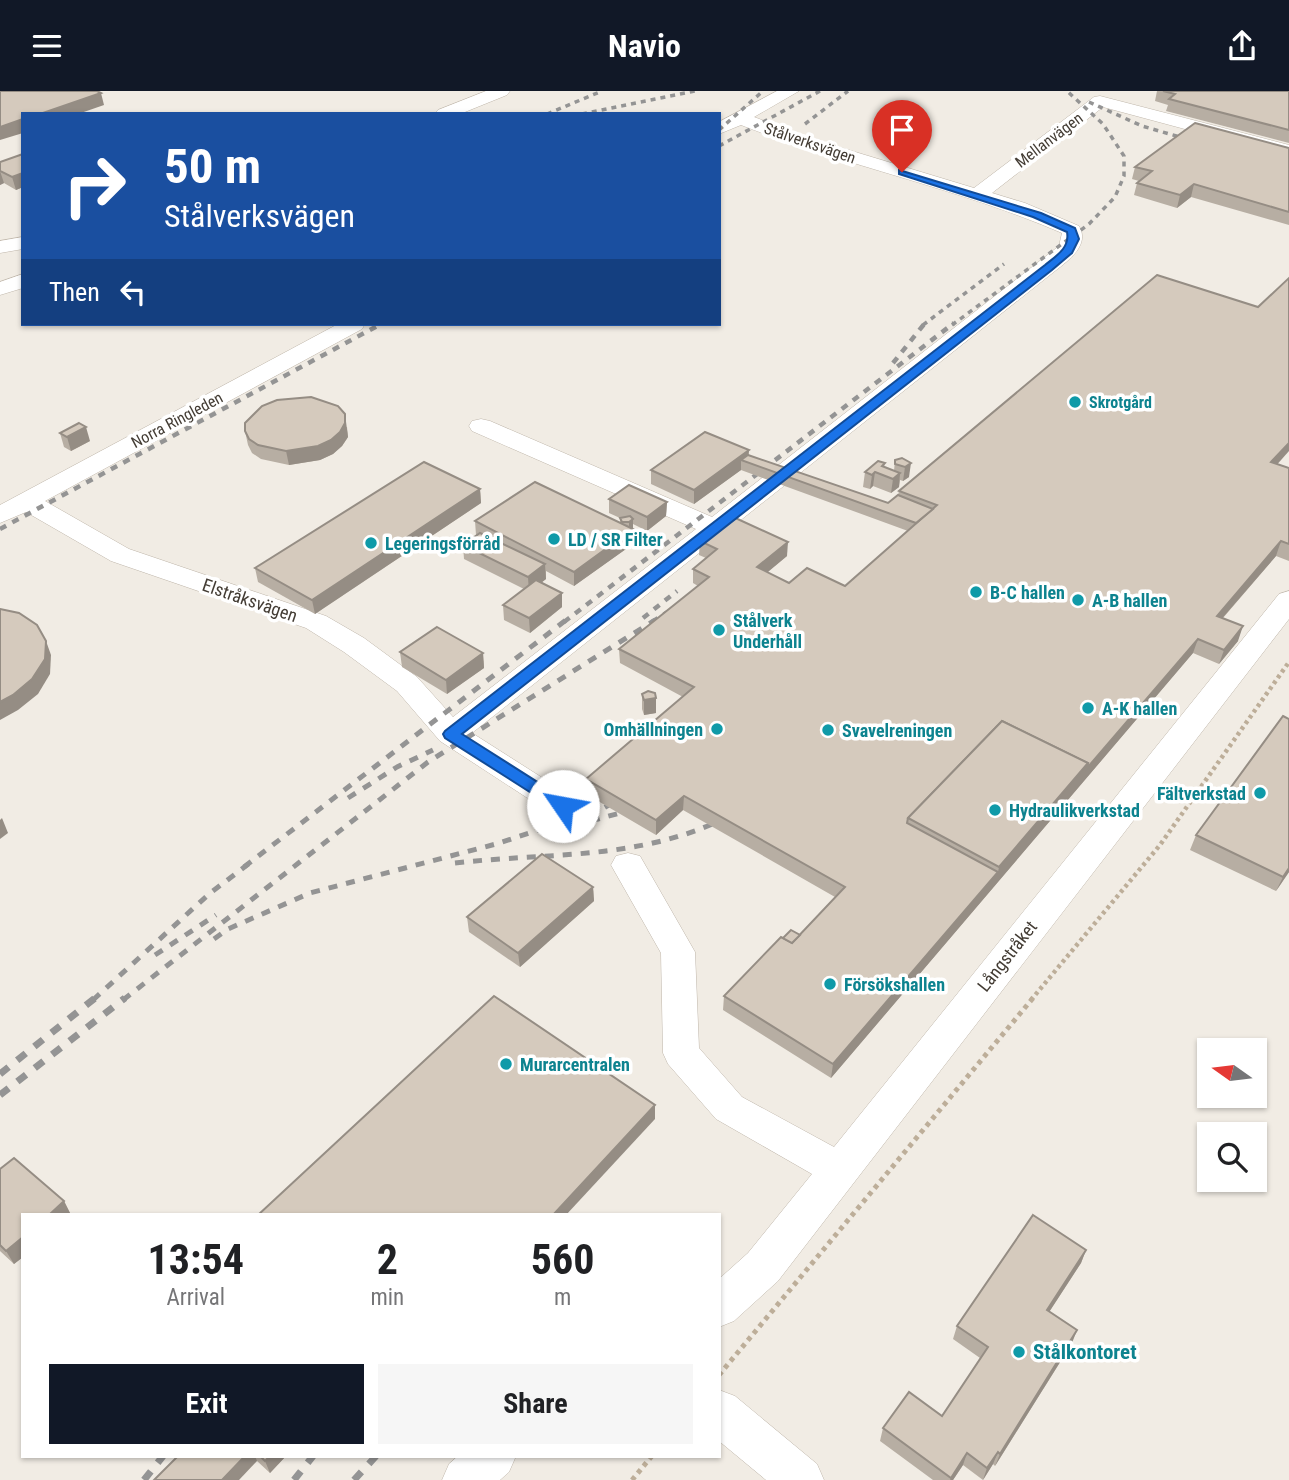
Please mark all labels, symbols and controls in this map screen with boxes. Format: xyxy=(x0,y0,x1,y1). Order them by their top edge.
icon: menu xyxy=(28,27,66,65)
text: Navio xyxy=(608,27,681,65)
icon: share xyxy=(1223,27,1261,65)
pin xyxy=(872,100,932,172)
street label: Mellanvägen xyxy=(1011,108,1087,172)
icon: arrive xyxy=(883,111,921,149)
street label: Stålverksvägen xyxy=(762,118,858,168)
text: 50 m xyxy=(164,138,261,195)
icon: right xyxy=(49,140,140,231)
text: Stålverksvägen xyxy=(164,197,355,235)
icon: left xyxy=(114,273,152,311)
text: Then xyxy=(49,277,100,307)
street label: Norra Ringleden xyxy=(128,388,226,452)
place label: Skrotgård xyxy=(1089,393,1152,412)
marker: Skrotgård xyxy=(1067,394,1083,410)
place label: LD / SR Filter xyxy=(568,529,663,550)
marker: LD / SR Filter xyxy=(546,531,562,547)
place label: Legeringsförråd xyxy=(385,533,500,554)
marker: Legeringsförråd xyxy=(363,535,379,551)
street label: Elstråksvägen xyxy=(200,574,300,626)
place label: B-C hallen xyxy=(990,582,1065,603)
marker: B-C hallen xyxy=(968,584,984,600)
place label: A-B hallen xyxy=(1092,590,1167,611)
marker: A-B hallen xyxy=(1070,592,1086,608)
place label: Stålverk Underhåll xyxy=(733,610,802,652)
marker: Stålverk Underhåll xyxy=(711,622,727,638)
place label: A-K hallen xyxy=(1102,698,1177,719)
marker: A-K hallen xyxy=(1080,700,1096,716)
place label: Omhällningen xyxy=(604,719,703,740)
place label: Svavelreningen xyxy=(842,720,952,741)
marker: Omhällningen xyxy=(709,721,725,737)
marker: Svavelreningen xyxy=(820,722,836,738)
position arrow xyxy=(526,769,600,843)
place label: Fältverkstad xyxy=(1157,783,1246,804)
marker: Fältverkstad xyxy=(1252,785,1268,801)
place label: Hydraulikverkstad xyxy=(1009,800,1140,821)
marker: Hydraulikverkstad xyxy=(987,802,1003,818)
street label: Långstråket xyxy=(973,917,1041,995)
place label: Försökshallen xyxy=(844,974,945,995)
marker: Försökshallen xyxy=(822,976,838,992)
north arrow xyxy=(1197,1038,1267,1108)
map controls xyxy=(1197,1038,1267,1192)
place label: Murarcentralen xyxy=(520,1054,630,1075)
marker: Murarcentralen xyxy=(498,1056,514,1072)
button: search xyxy=(1197,1122,1267,1192)
text: 13:54 xyxy=(148,1235,244,1284)
text: 2 xyxy=(377,1235,398,1284)
text: 560 xyxy=(531,1235,594,1284)
text: Arrival xyxy=(166,1284,225,1311)
text: min xyxy=(370,1284,404,1311)
text: m xyxy=(554,1284,571,1311)
place label: Stålkontoret xyxy=(1033,1340,1137,1364)
marker: Stålkontoret xyxy=(1011,1344,1027,1360)
button: Exit xyxy=(49,1364,364,1444)
button: Share xyxy=(378,1364,693,1444)

